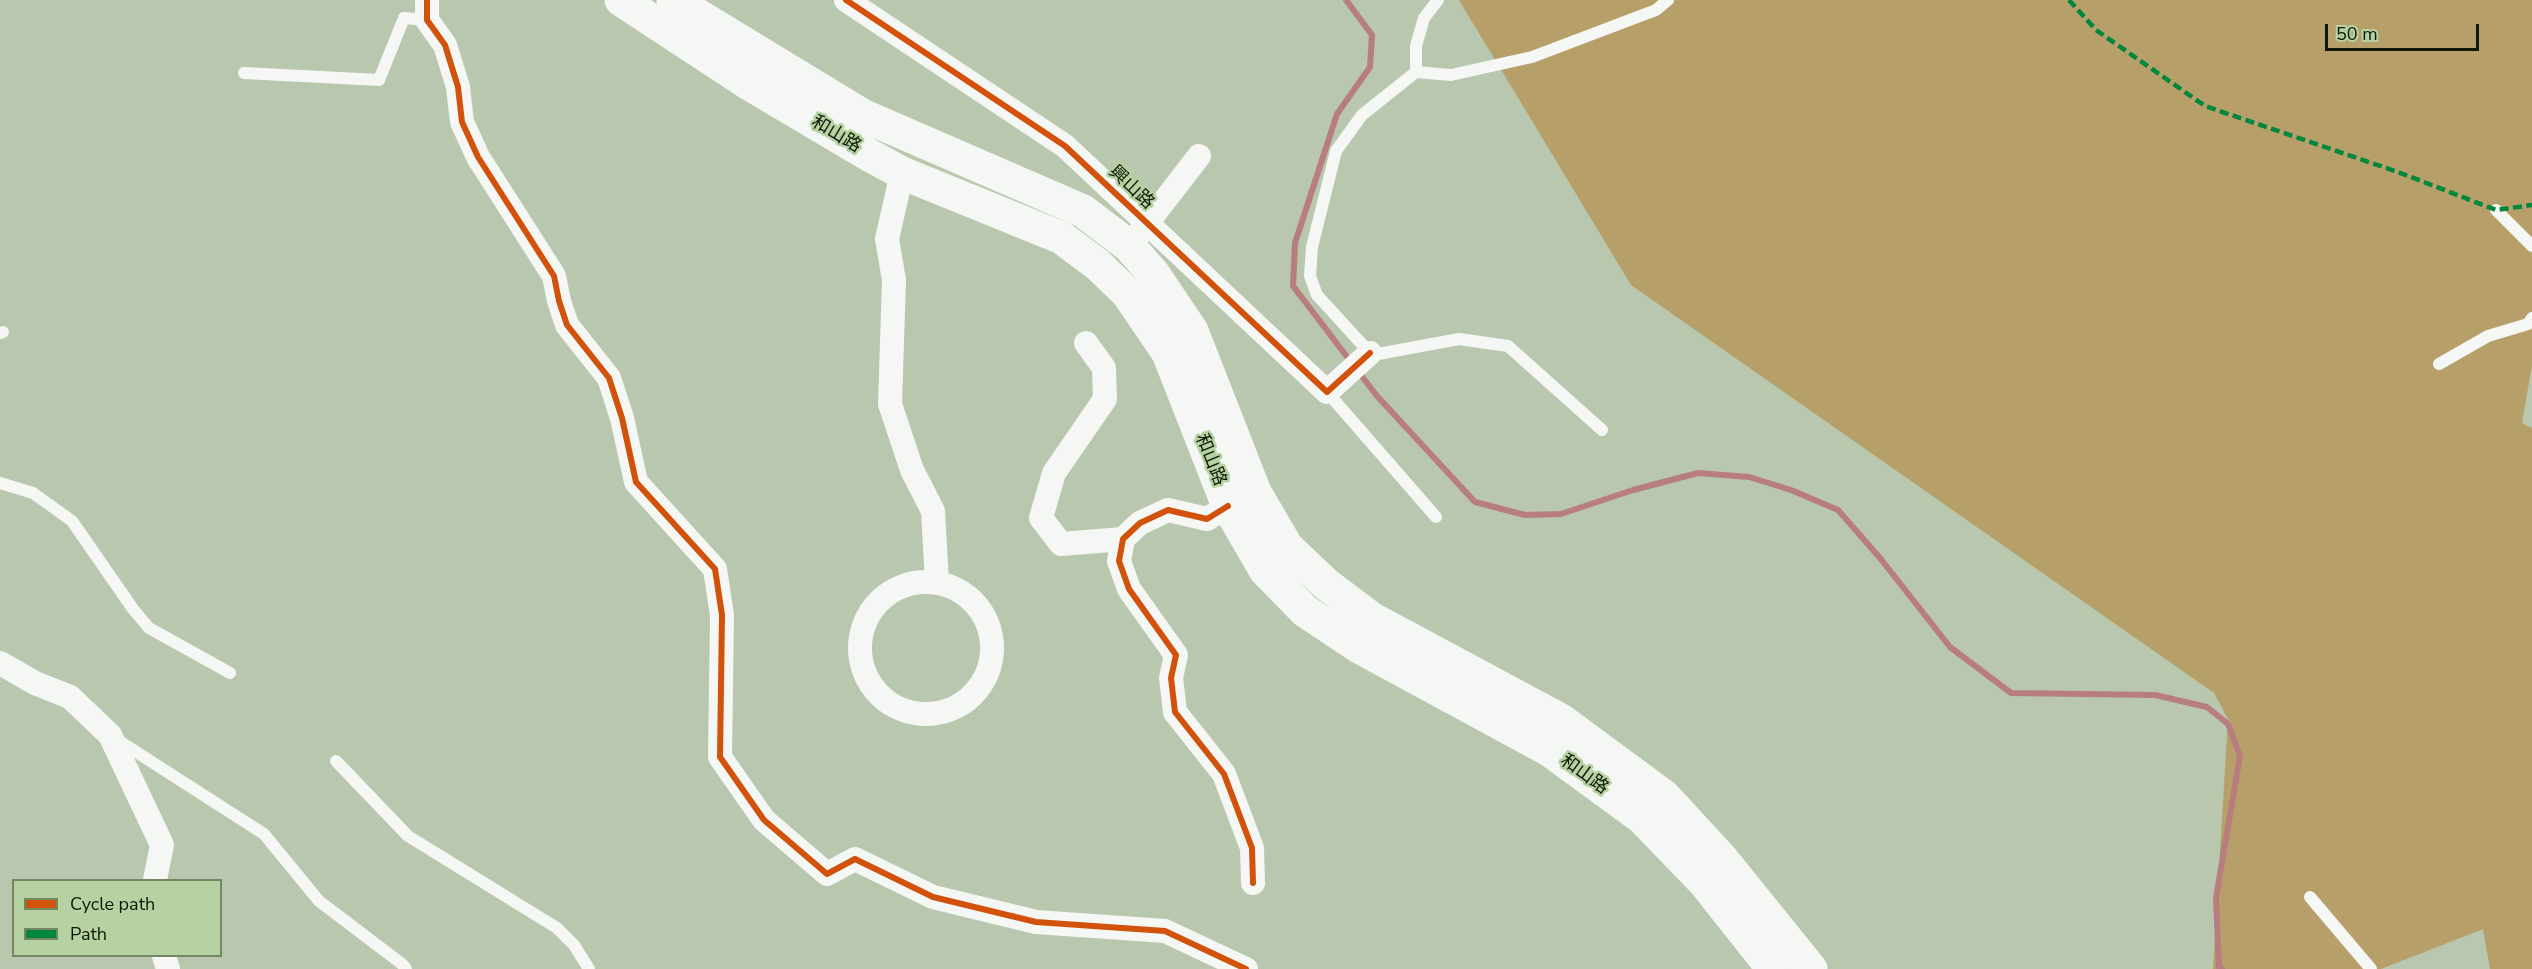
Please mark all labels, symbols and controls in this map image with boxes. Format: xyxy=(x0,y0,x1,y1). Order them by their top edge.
scale bar xyxy=(2328,12,2482,50)
text: 50 m xyxy=(2336,22,2378,46)
street label: 和山路 xyxy=(807,112,865,158)
street label: 興山路 xyxy=(1104,162,1158,214)
street label: 和山路 xyxy=(1190,431,1230,489)
street label: 和山路 xyxy=(1556,750,1612,800)
legend xyxy=(12,879,222,957)
text: Cycle path xyxy=(70,892,155,916)
text: Path xyxy=(70,922,107,946)

